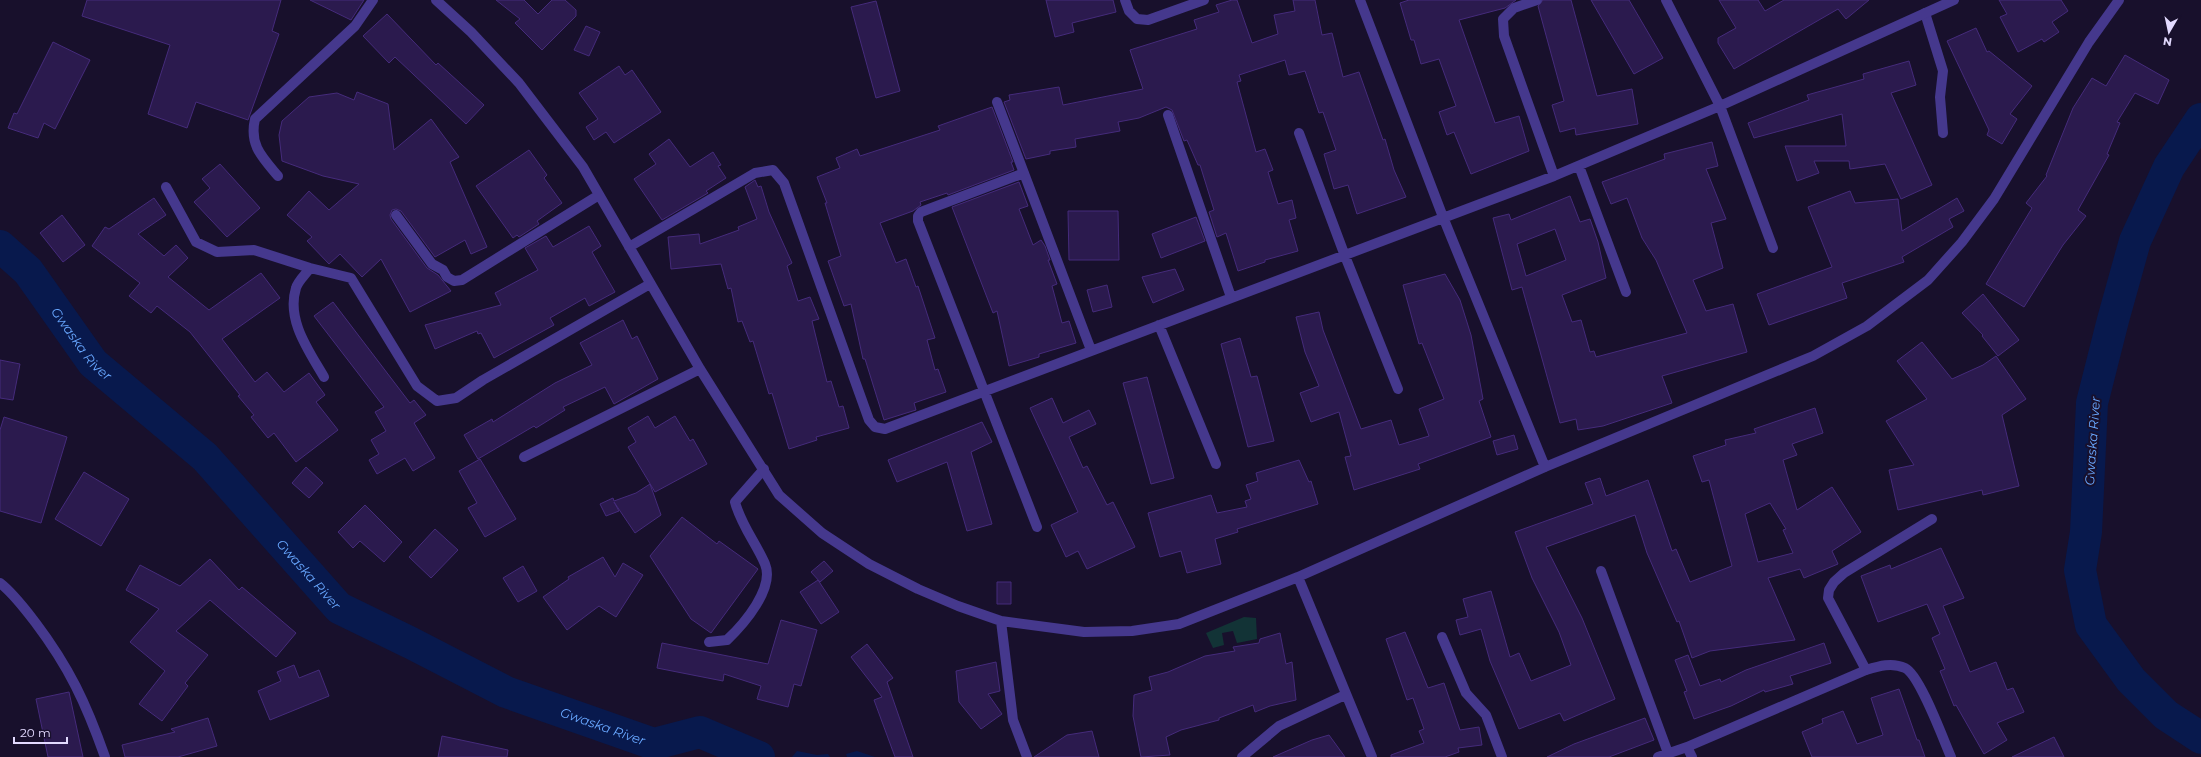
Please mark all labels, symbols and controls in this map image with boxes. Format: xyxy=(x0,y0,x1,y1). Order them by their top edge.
north arrow xyxy=(2149,12,2189,52)
text: N xyxy=(2162,34,2173,49)
water label: Gwaska River xyxy=(48,304,116,384)
water label: Gwaska River xyxy=(2081,395,2103,486)
water label: Gwaska River xyxy=(273,536,345,613)
water label: Gwaska River xyxy=(558,704,648,749)
scale bar xyxy=(14,719,67,745)
text: 20 m xyxy=(20,725,51,740)

